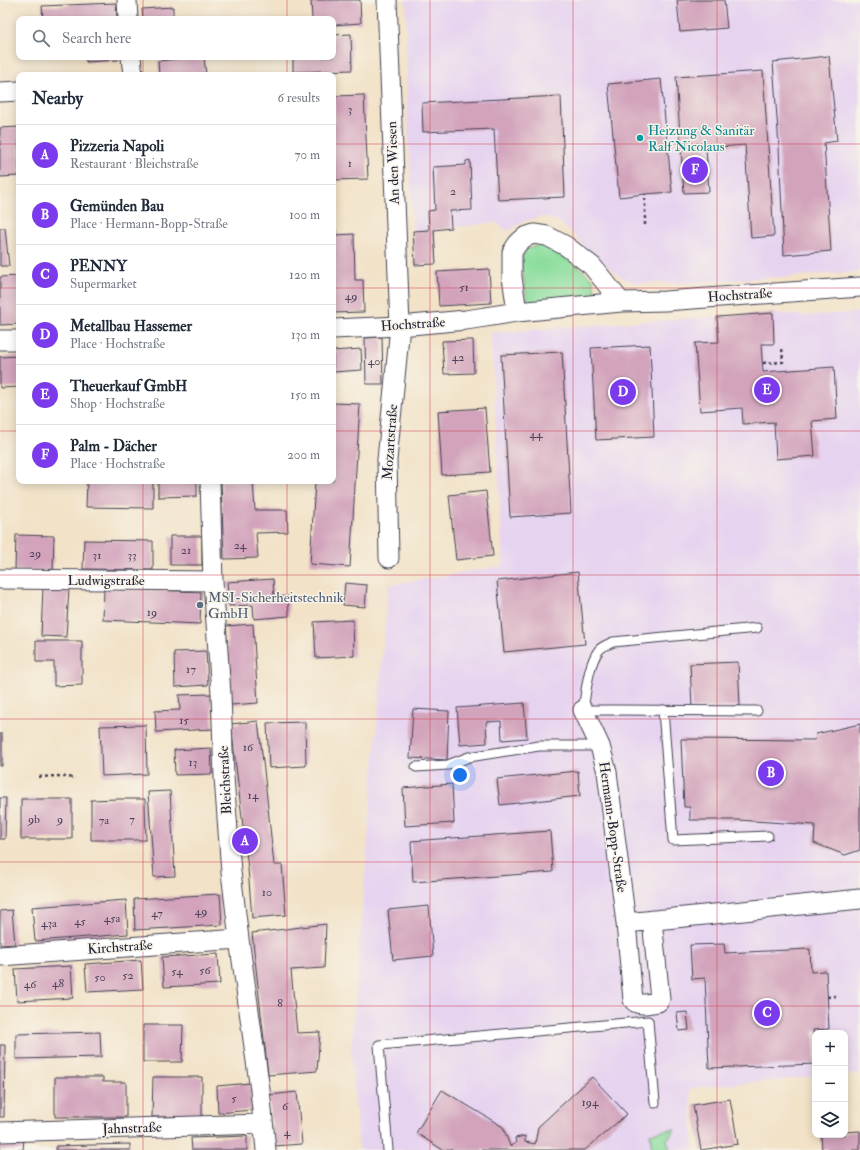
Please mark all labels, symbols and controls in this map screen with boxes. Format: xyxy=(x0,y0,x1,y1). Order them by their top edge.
search box xyxy=(16,16,336,60)
icon: search xyxy=(30,27,52,49)
text: Search here xyxy=(62,29,131,48)
text: Nearby xyxy=(32,88,83,109)
text: 6 results xyxy=(277,90,320,106)
house number: 3 xyxy=(348,102,352,117)
street label: An den Wiesen xyxy=(383,121,403,206)
place label: Heizung & Sanitär Ralf Nicolaus xyxy=(648,122,755,155)
marker: Heizung & Sanitär Ralf Nicolaus xyxy=(635,133,645,143)
text: Pizzeria Napoli xyxy=(70,137,164,156)
text: A xyxy=(41,147,49,163)
text: 70 m xyxy=(295,147,320,163)
pin: F xyxy=(682,155,708,185)
text: Restaurant · Bleichstraße xyxy=(70,156,198,172)
house number: 1 xyxy=(348,156,352,171)
house number: 2 xyxy=(450,184,456,199)
text: Gemünden Bau xyxy=(70,197,164,216)
text: B xyxy=(41,207,49,223)
text: 100 m xyxy=(289,207,320,223)
text: Place · Hermann-Bopp-Straße xyxy=(70,216,228,232)
text: PENNY xyxy=(70,257,127,276)
text: C xyxy=(40,267,50,283)
text: 120 m xyxy=(289,267,320,283)
text: Supermarket xyxy=(70,276,137,292)
house number: 51 xyxy=(459,280,469,295)
street label: Hochstraße xyxy=(707,284,773,306)
house number: 49 xyxy=(345,289,357,304)
street label: Hochstraße xyxy=(380,313,446,335)
text: Metallbau Hassemer xyxy=(70,317,192,336)
text: D xyxy=(40,327,50,343)
text: 130 m xyxy=(291,327,320,343)
text: Place · Hochstraße xyxy=(70,336,165,352)
house number: 42 xyxy=(452,350,464,365)
house number: 40 xyxy=(368,354,380,369)
pin: E xyxy=(754,375,780,405)
text: Theuerkauf GmbH xyxy=(70,377,187,396)
pin: D xyxy=(610,377,636,407)
text: E xyxy=(40,387,50,403)
text: 150 m xyxy=(290,387,320,403)
text: Shop · Hochstraße xyxy=(70,396,165,412)
street label: Mozartstraße xyxy=(379,403,401,481)
house number: 44 xyxy=(530,427,543,442)
text: Palm - Dächer xyxy=(70,437,157,456)
text: F xyxy=(41,447,49,463)
text: 200 m xyxy=(287,447,320,463)
text: Place · Hochstraße xyxy=(70,456,165,472)
house number: 24 xyxy=(234,538,247,553)
house number: 21 xyxy=(181,543,191,558)
house number: 29 xyxy=(29,546,41,561)
house number: 31 xyxy=(93,548,101,563)
house number: 33 xyxy=(127,548,137,563)
street label: Ludwigstraße xyxy=(67,572,145,589)
place label: MSI-Sicherheitstechnik GmbH xyxy=(208,589,344,622)
marker: MSI-Sicherheitstechnik GmbH xyxy=(195,600,205,610)
house number: 19 xyxy=(147,605,157,620)
house number: 17 xyxy=(186,662,196,677)
house number: 15 xyxy=(179,713,189,728)
house number: 16 xyxy=(243,740,254,755)
street label: Bleichstraße xyxy=(215,745,235,815)
house number: 13 xyxy=(189,755,197,770)
pin: B xyxy=(758,758,784,788)
street label: Hermann-Bopp-Straße xyxy=(594,760,631,894)
your location xyxy=(450,765,470,785)
house number: 14 xyxy=(248,788,259,803)
house number: 9b xyxy=(27,812,40,827)
house number: 9 xyxy=(56,812,63,827)
house number: 7 xyxy=(129,812,135,827)
house number: 7a xyxy=(99,813,110,828)
pin: A xyxy=(232,826,258,856)
house number: 10 xyxy=(262,885,272,900)
house number: 49 xyxy=(195,904,207,919)
house number: 47 xyxy=(151,906,163,921)
house number: 45a xyxy=(104,911,121,926)
house number: 45 xyxy=(74,914,87,929)
house number: 43a xyxy=(41,916,58,931)
street label: Kirchstraße xyxy=(87,936,153,958)
house number: 56 xyxy=(199,963,212,978)
house number: 54 xyxy=(171,964,183,979)
house number: 52 xyxy=(122,968,134,983)
house number: 50 xyxy=(94,970,106,985)
house number: 48 xyxy=(52,976,64,991)
house number: 46 xyxy=(24,977,37,992)
house number: 8 xyxy=(277,996,283,1011)
pin: C xyxy=(754,998,780,1028)
map controls xyxy=(812,1030,848,1138)
button: + xyxy=(812,1030,848,1066)
button: − xyxy=(812,1066,848,1102)
house number: 5 xyxy=(231,1091,237,1106)
house number: 194 xyxy=(582,1095,599,1110)
house number: 6 xyxy=(282,1099,289,1114)
button: layers xyxy=(812,1102,848,1138)
street label: Jahnstraße xyxy=(101,1118,162,1138)
house number: 4 xyxy=(284,1125,291,1140)

